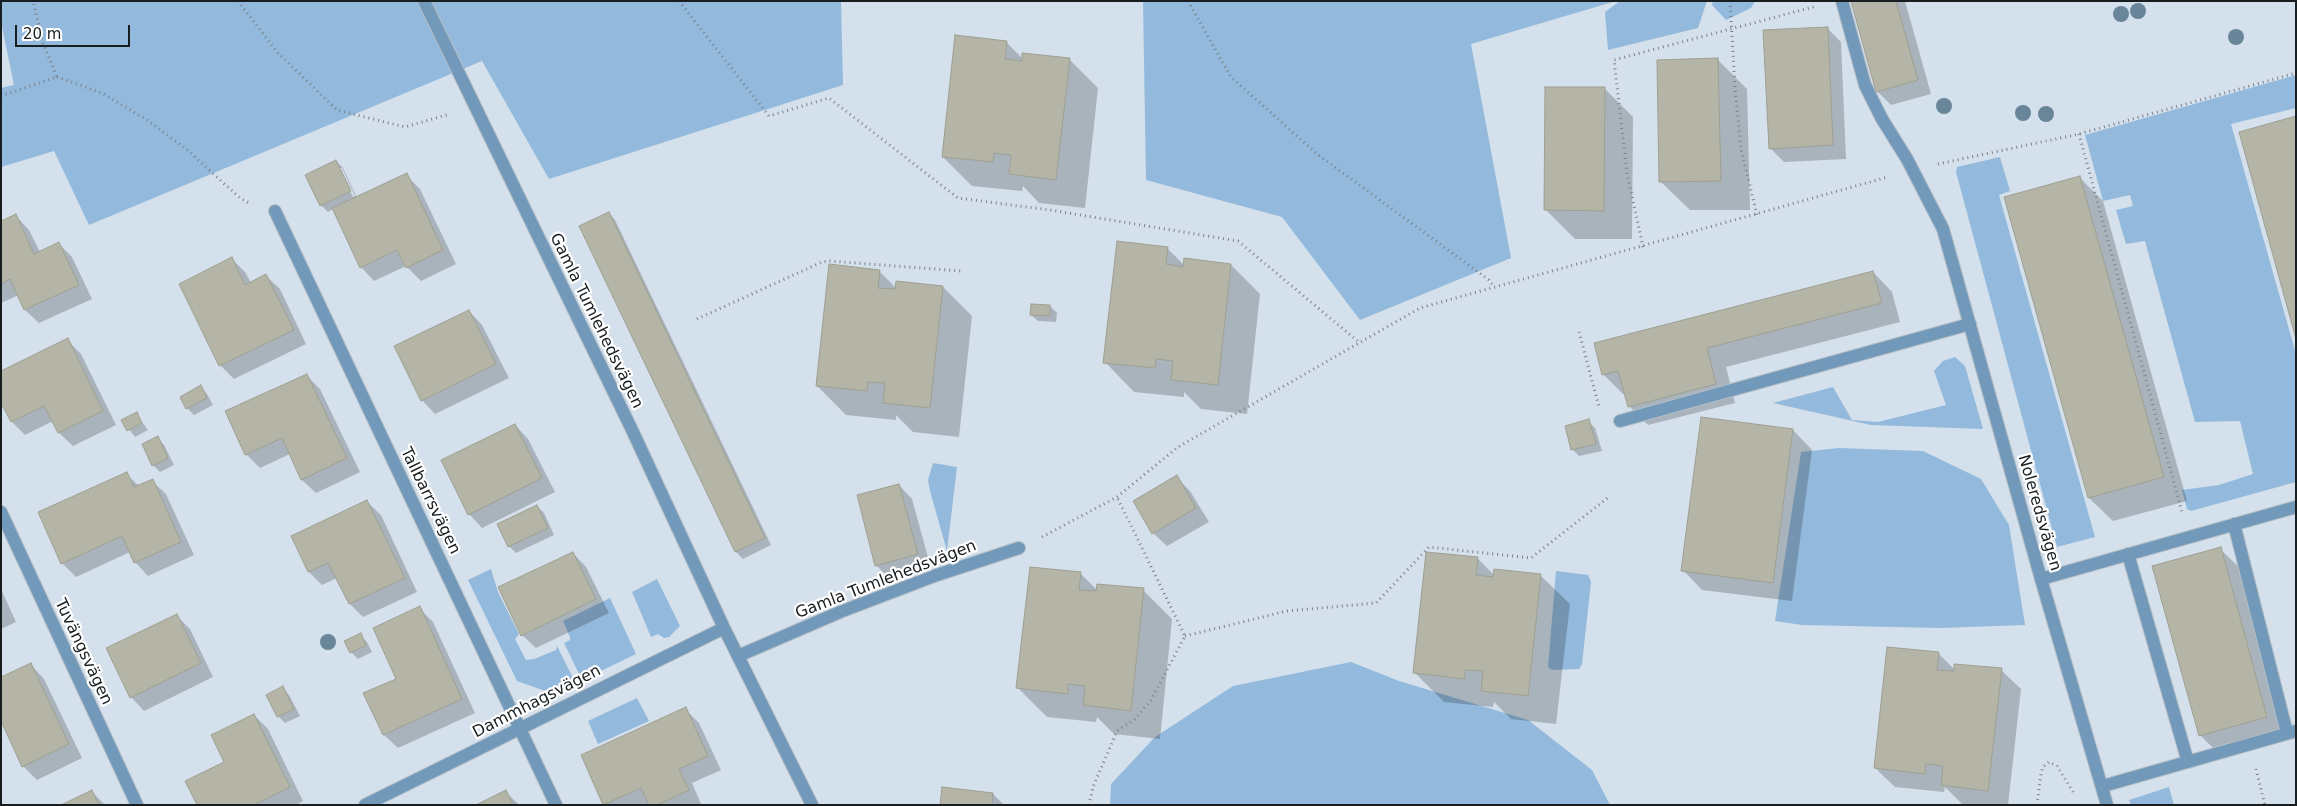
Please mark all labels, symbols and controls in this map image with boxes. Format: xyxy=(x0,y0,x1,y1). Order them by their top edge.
scale bar xyxy=(18,15,132,47)
text: 20 m xyxy=(23,25,61,43)
street label: Gamla Tumlehedsvägen xyxy=(545,230,647,412)
street label: Tallbarrsvägen xyxy=(396,444,464,558)
street label: Noleredsvägen xyxy=(2013,453,2065,573)
street label: Gamla Tumlehedsvägen xyxy=(793,537,979,623)
street label: Tuvängsvägen xyxy=(50,596,116,708)
street label: Dammhagsvägen xyxy=(470,661,604,743)

